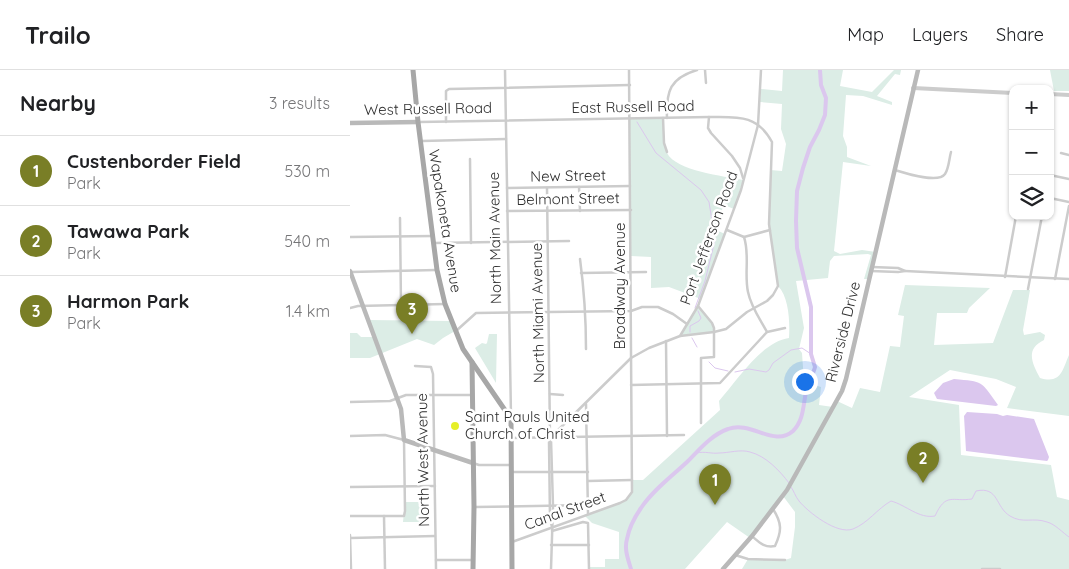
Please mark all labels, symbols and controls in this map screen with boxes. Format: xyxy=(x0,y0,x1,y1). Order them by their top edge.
text: Trailo xyxy=(25,20,91,50)
text: Map xyxy=(847,23,884,46)
text: Layers xyxy=(912,23,968,46)
text: Share xyxy=(996,23,1044,46)
map controls xyxy=(1009,85,1054,220)
button: + xyxy=(1009,85,1054,130)
text: Nearby xyxy=(20,90,96,116)
text: 3 results xyxy=(269,93,330,113)
street label: East Russell Road xyxy=(571,96,695,117)
street label: West Russell Road xyxy=(364,98,492,119)
button: − xyxy=(1009,130,1054,175)
street label: Wapakoneta Avenue xyxy=(425,148,466,294)
text: Custenborder Field xyxy=(67,149,241,173)
text: 1 xyxy=(33,161,39,181)
text: 530 m xyxy=(284,161,330,181)
street label: New Street xyxy=(530,165,606,186)
street label: Port Jefferson Road xyxy=(675,168,742,307)
street label: North Main Avenue xyxy=(484,172,505,304)
text: Park xyxy=(67,173,101,193)
button: layers xyxy=(1009,175,1054,220)
street label: Belmont Street xyxy=(516,188,620,209)
text: Tawawa Park xyxy=(67,219,190,243)
street label: Broadway Avenue xyxy=(610,223,629,349)
text: 2 xyxy=(31,231,41,251)
text: 540 m xyxy=(284,231,330,251)
text: Park xyxy=(67,243,101,263)
street label: North Miami Avenue xyxy=(527,243,548,383)
street label: Riverside Drive xyxy=(821,279,864,384)
text: Harmon Park xyxy=(67,289,189,313)
pin: 3 xyxy=(396,293,428,334)
text: 3 xyxy=(32,301,40,321)
text: 1.4 km xyxy=(286,301,330,321)
text: Park xyxy=(67,313,101,333)
your location xyxy=(792,369,818,395)
street label: North West Avenue xyxy=(412,393,433,527)
place label: Saint Pauls United Church of Christ xyxy=(465,407,590,443)
marker: Saint Pauls United Church of Christ xyxy=(449,420,461,432)
pin: 2 xyxy=(907,442,939,483)
pin: 1 xyxy=(699,464,731,505)
street label: Canal Street xyxy=(522,487,608,534)

